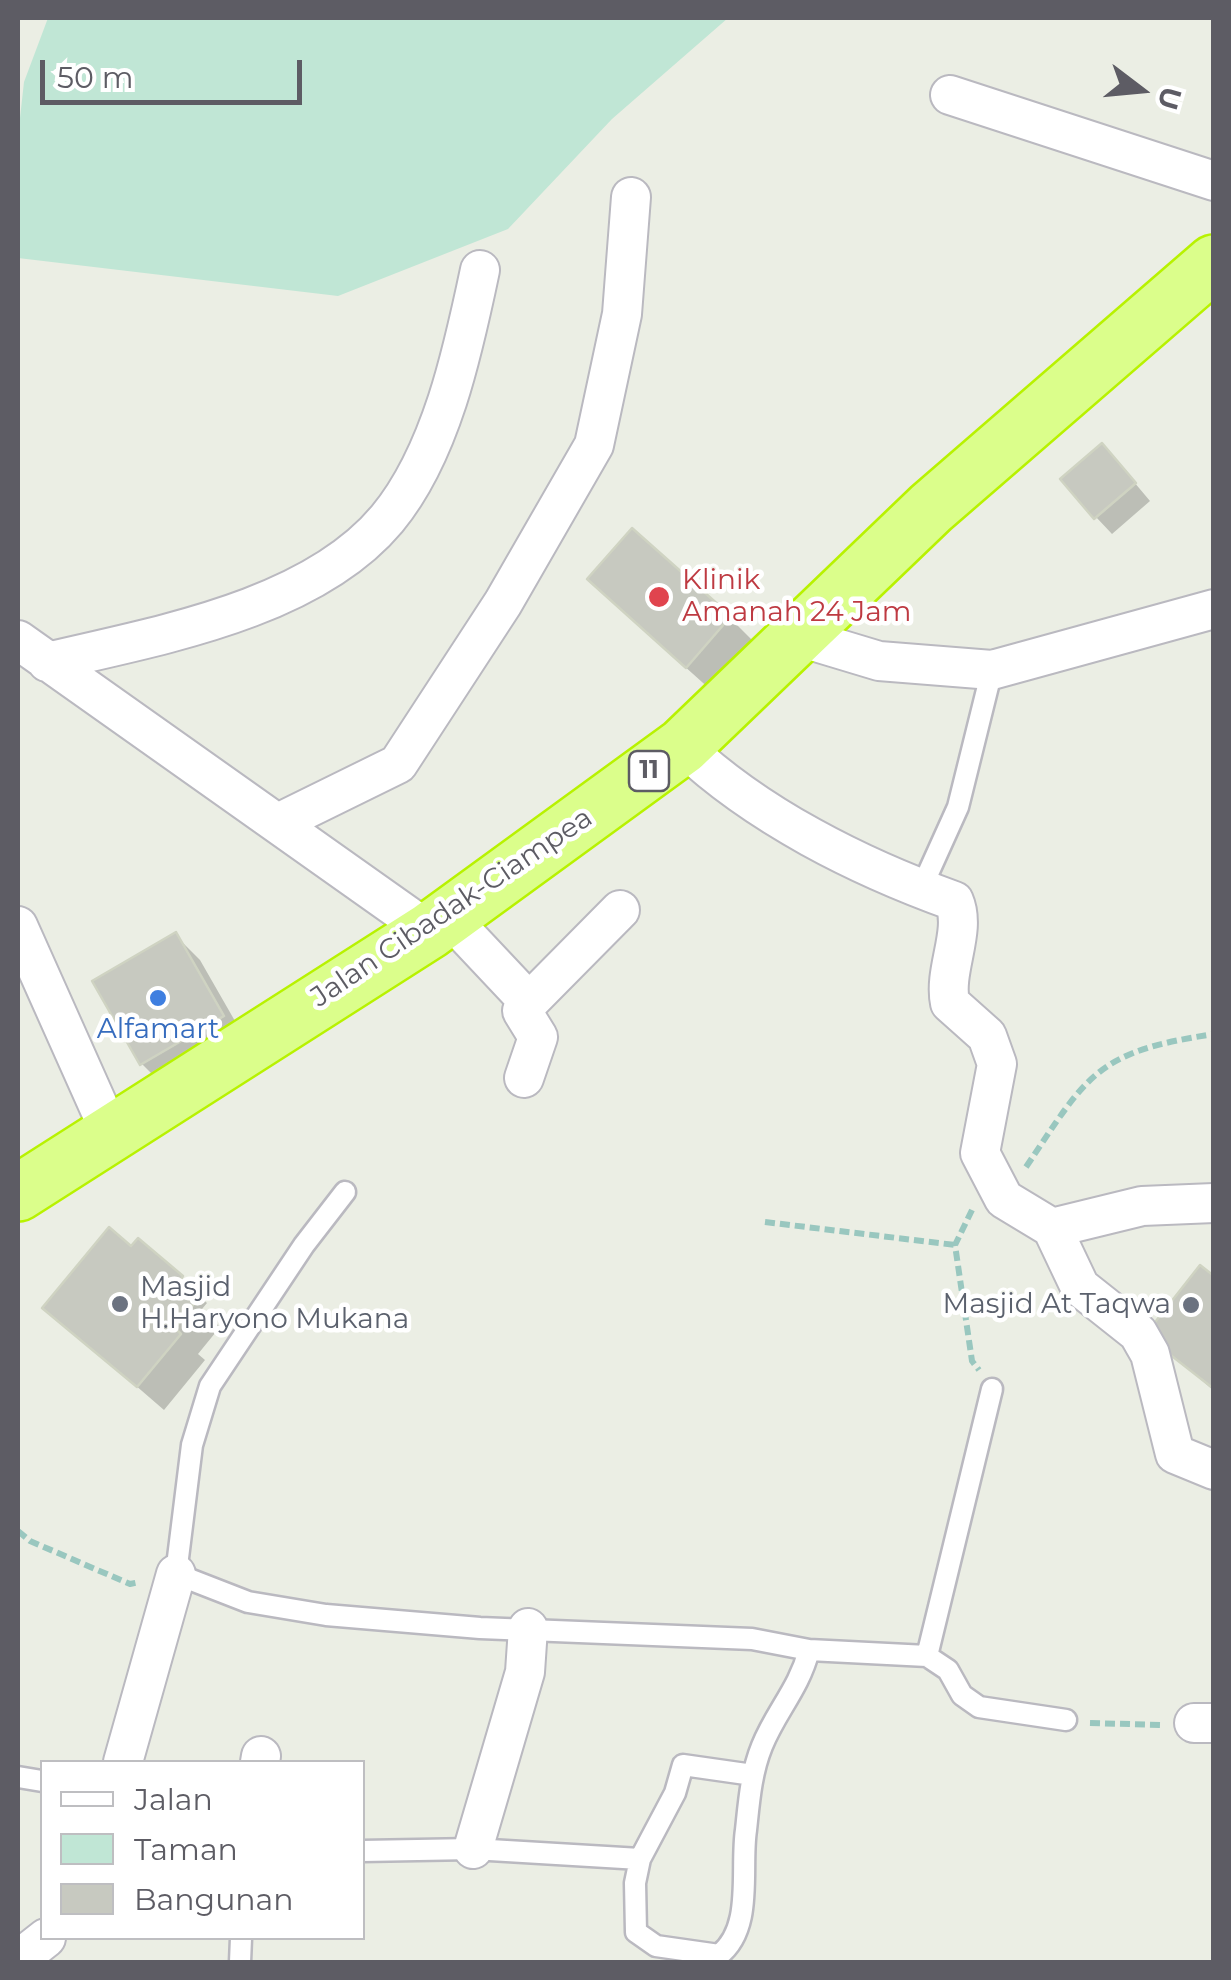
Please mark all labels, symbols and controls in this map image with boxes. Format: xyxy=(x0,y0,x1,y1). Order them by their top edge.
scale bar xyxy=(45,40,308,102)
north arrow xyxy=(1091,40,1191,140)
text: 50 m xyxy=(57,59,134,96)
text: U xyxy=(1150,83,1189,114)
place label: Klinik Amanah 24 Jam xyxy=(682,564,911,630)
marker: Klinik Amanah 24 Jam xyxy=(646,584,672,610)
road number: 11 xyxy=(629,751,669,791)
street label: Jalan Cibadak-Ciampea xyxy=(305,801,599,1015)
marker: Alfamart xyxy=(147,987,169,1009)
place label: Alfamart xyxy=(97,1013,219,1047)
place label: Masjid H.Haryono Mukana xyxy=(140,1271,409,1337)
place label: Masjid At Taqwa xyxy=(943,1288,1171,1322)
marker: Masjid H.Haryono Mukana xyxy=(109,1293,131,1315)
marker: Masjid At Taqwa xyxy=(1180,1294,1202,1316)
legend xyxy=(40,1760,365,1940)
text: Jalan xyxy=(134,1781,213,1818)
text: Taman xyxy=(134,1831,238,1868)
text: Bangunan xyxy=(134,1881,294,1918)

